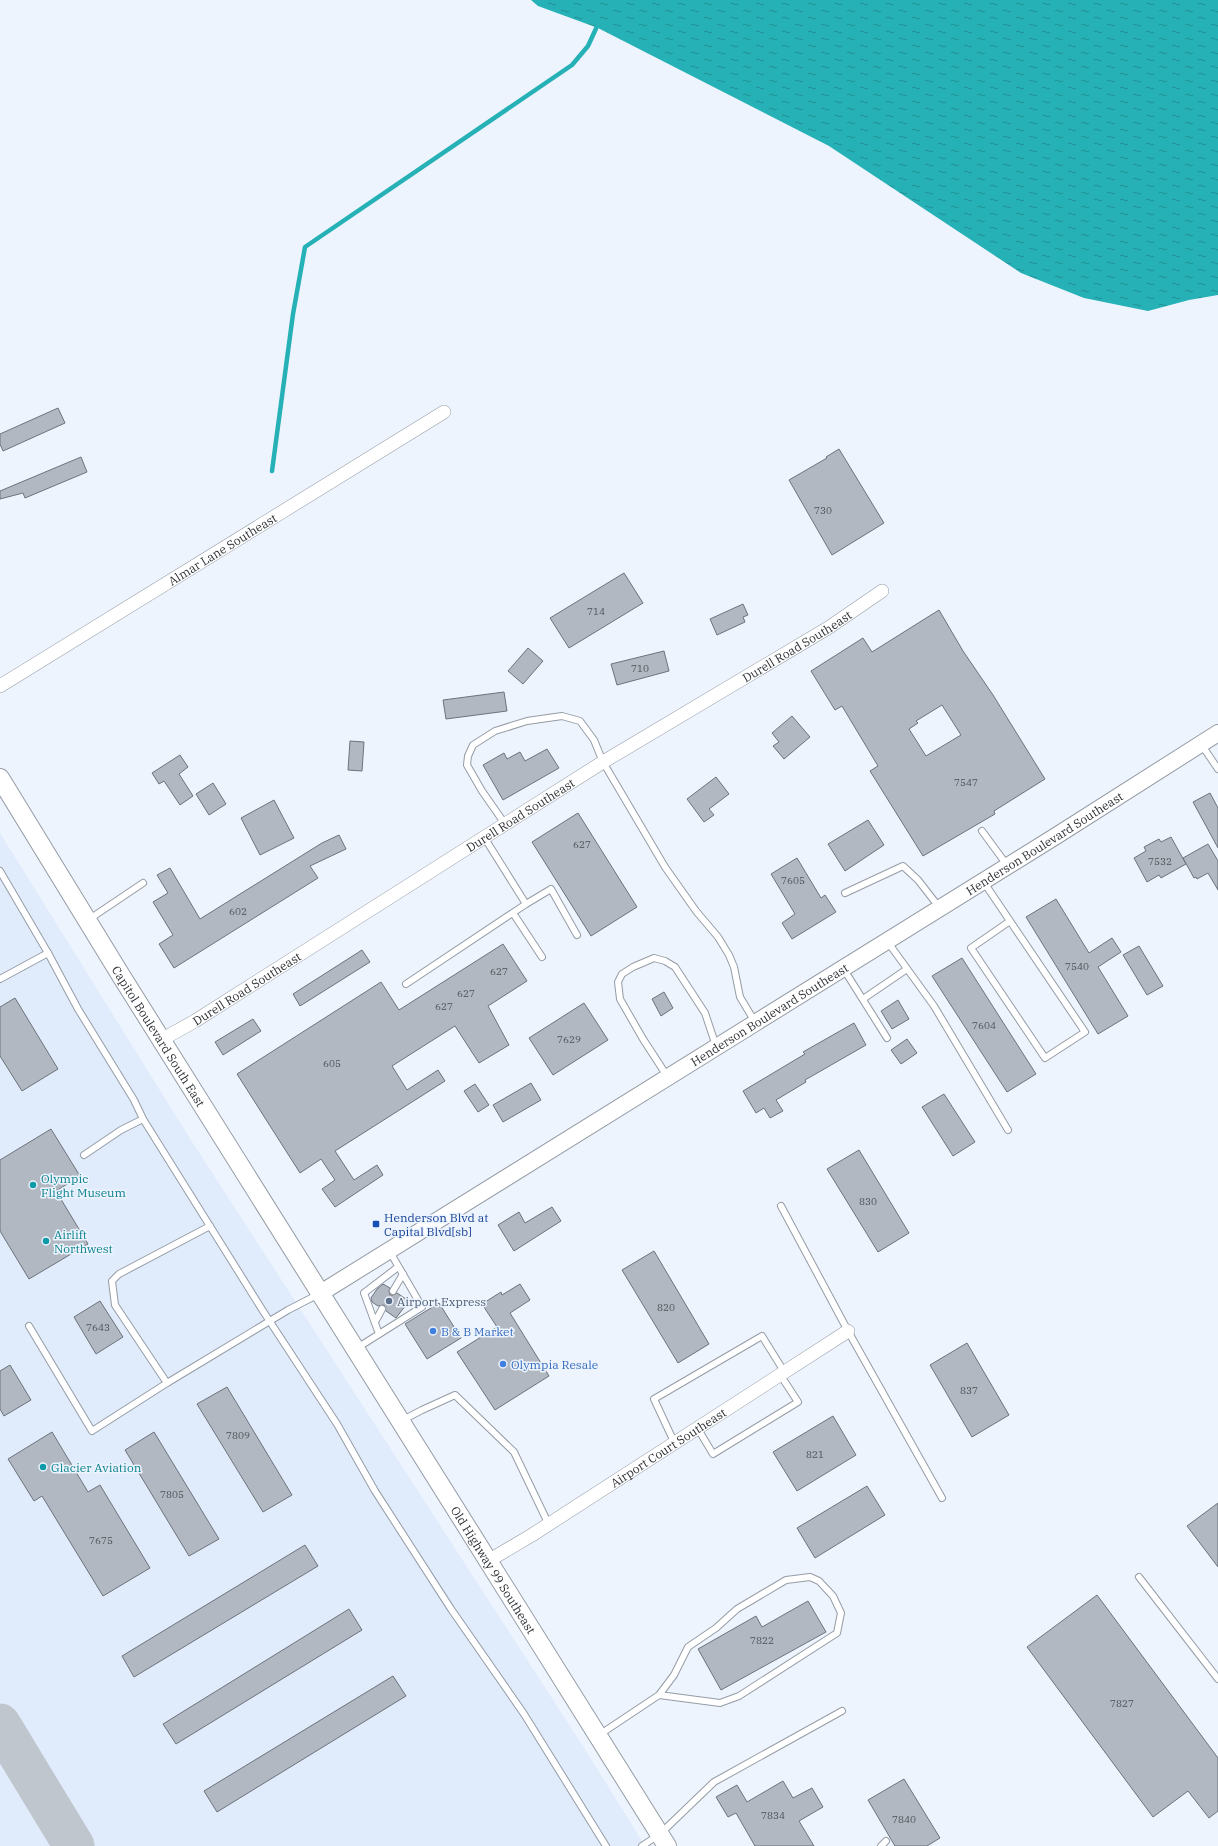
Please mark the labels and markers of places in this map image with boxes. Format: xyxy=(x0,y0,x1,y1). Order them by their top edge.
place label: Olympic Flight Museum xyxy=(41,1171,127,1200)
marker: Olympic Flight Museum xyxy=(28,1180,38,1190)
place label: Henderson Blvd at Capital Blvd[sb] xyxy=(384,1210,488,1239)
marker: Henderson Blvd at Capital Blvd[sb] xyxy=(371,1219,381,1229)
place label: Airlift Northwest xyxy=(54,1227,113,1256)
marker: Airlift Northwest xyxy=(41,1236,51,1246)
place label: Airport Express xyxy=(397,1294,486,1309)
marker: Airport Express xyxy=(384,1296,394,1306)
place label: B & B Market xyxy=(441,1324,514,1339)
marker: B & B Market xyxy=(428,1326,438,1336)
place label: Olympia Resale xyxy=(511,1357,598,1372)
marker: Olympia Resale xyxy=(498,1359,508,1369)
place label: Glacier Aviation xyxy=(51,1460,142,1475)
marker: Glacier Aviation xyxy=(38,1462,48,1472)

